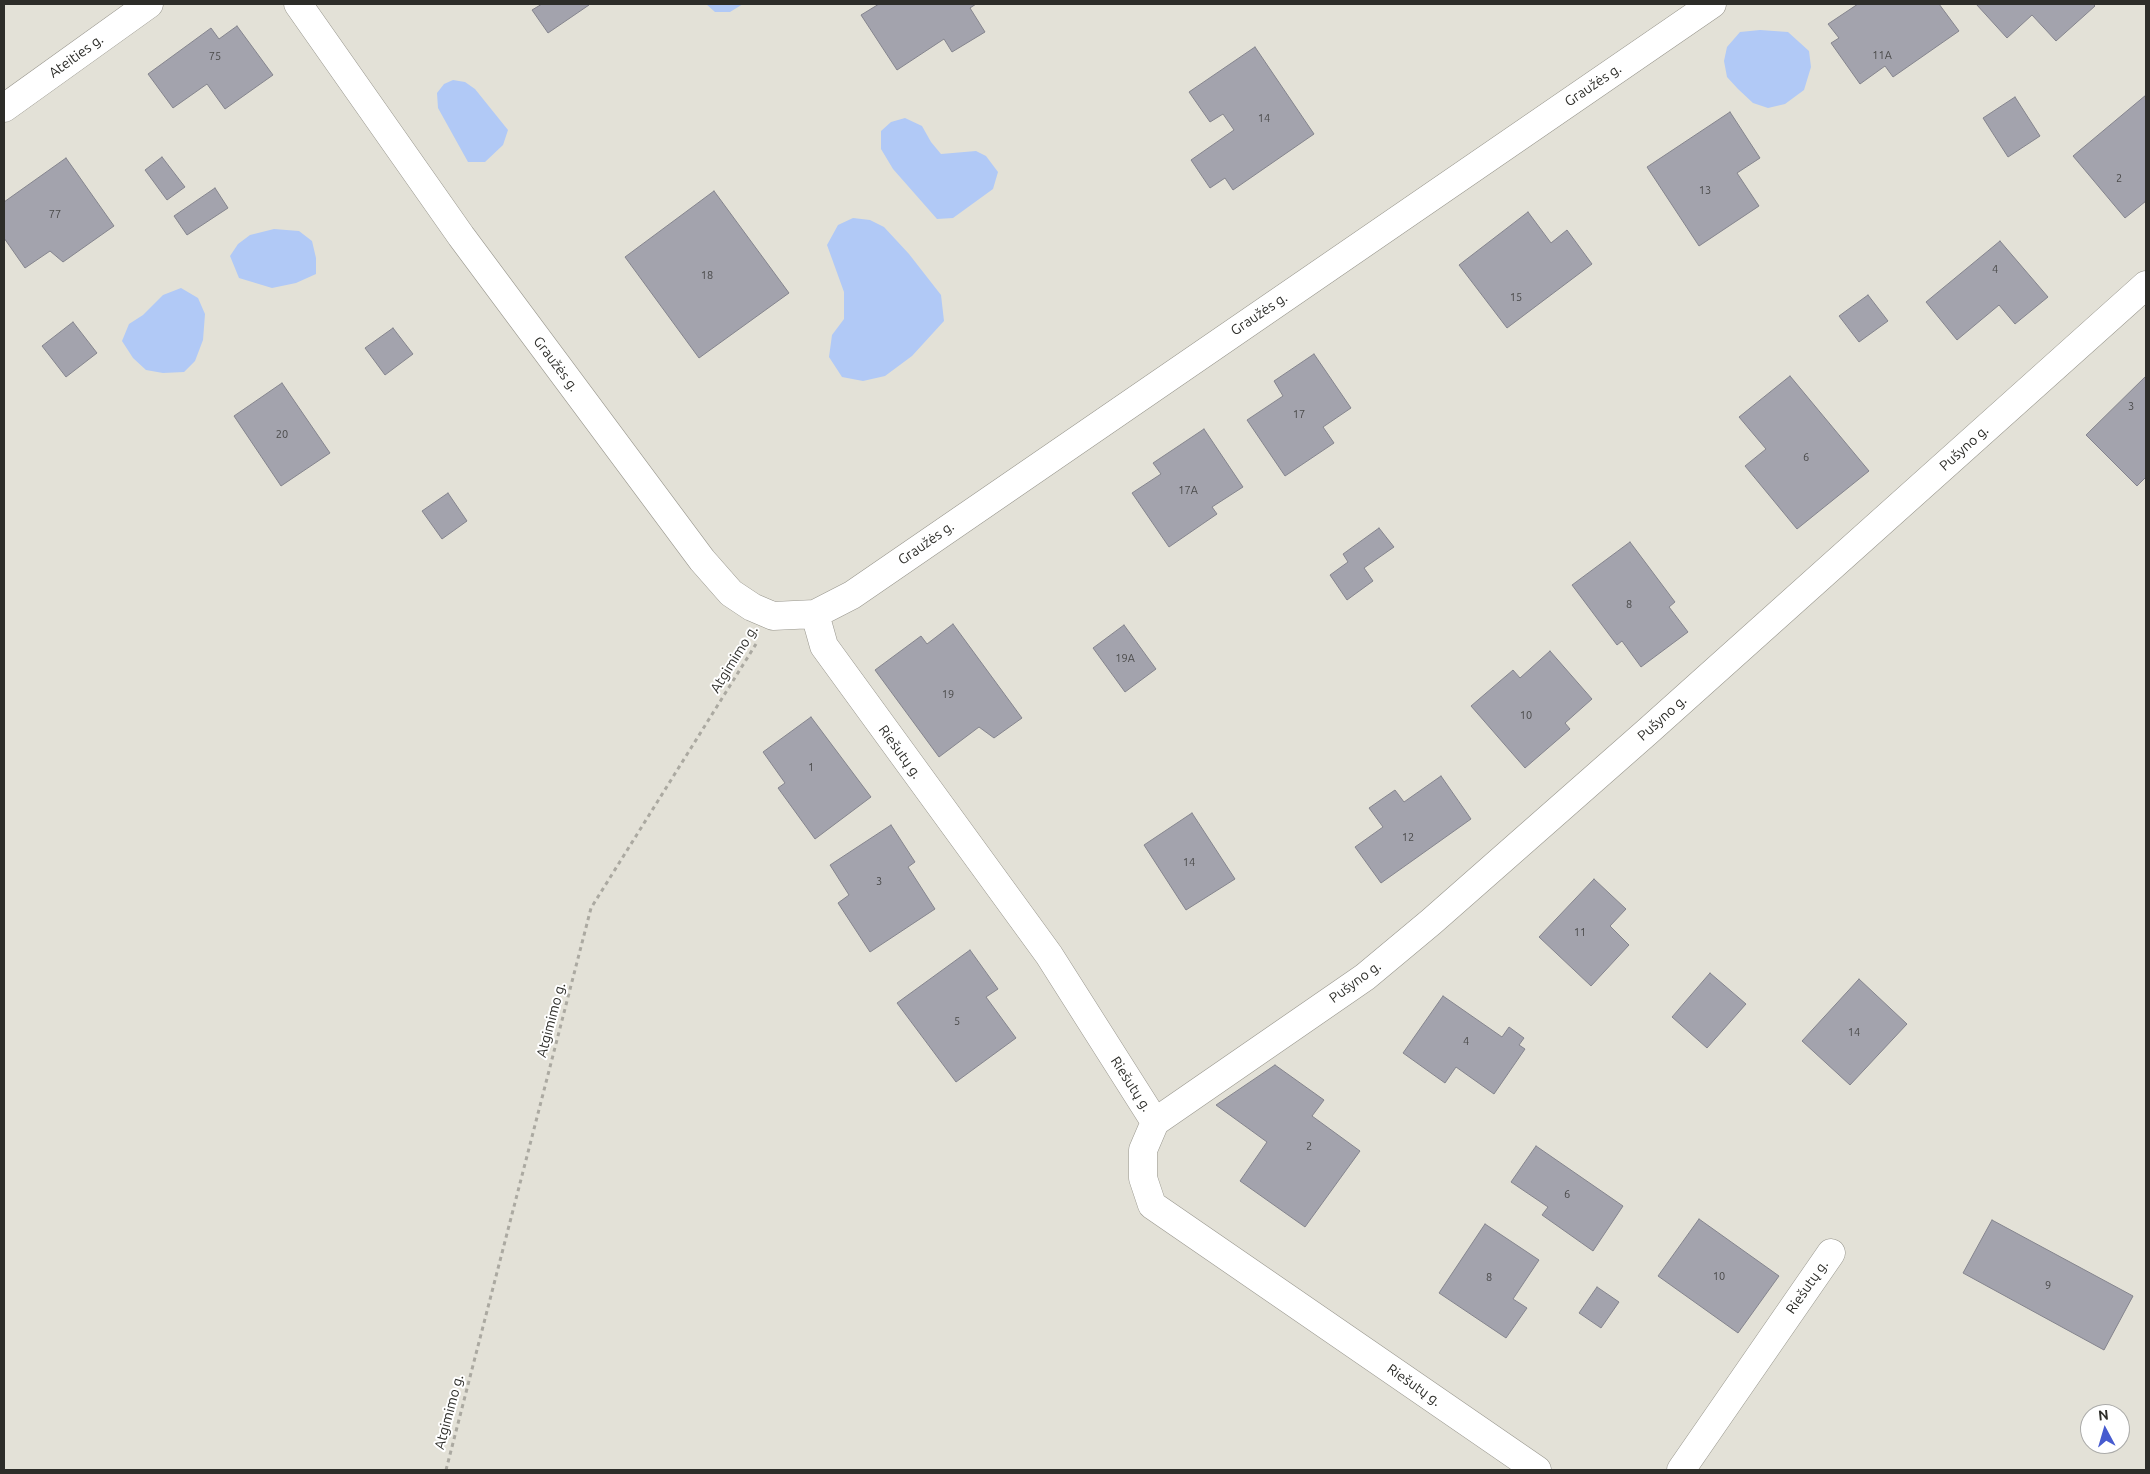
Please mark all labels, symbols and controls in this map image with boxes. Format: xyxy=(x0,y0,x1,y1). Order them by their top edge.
street label: Ateities g. xyxy=(46,31,106,81)
house number: 11A xyxy=(1872,48,1892,62)
house number: 75 xyxy=(209,49,221,63)
street label: Graužės g. xyxy=(1562,60,1624,110)
house number: 14 xyxy=(1258,111,1270,125)
house number: 2 xyxy=(2116,171,2122,185)
house number: 13 xyxy=(1699,183,1711,197)
house number: 77 xyxy=(49,207,61,221)
house number: 4 xyxy=(1992,262,1998,276)
house number: 18 xyxy=(701,268,713,282)
street label: Graužės g. xyxy=(1228,289,1290,339)
house number: 15 xyxy=(1510,290,1522,304)
street label: Graužės g. xyxy=(530,333,582,395)
house number: 3 xyxy=(2128,399,2134,413)
house number: 17 xyxy=(1293,407,1305,421)
street label: Pušyno g. xyxy=(1936,422,1992,474)
house number: 20 xyxy=(276,427,288,441)
house number: 6 xyxy=(1803,450,1809,464)
house number: 17A xyxy=(1178,483,1198,497)
street label: Graužės g. xyxy=(895,518,957,568)
house number: 8 xyxy=(1626,597,1632,611)
street label: Atgimimo g. xyxy=(707,622,761,696)
house number: 19A xyxy=(1115,651,1135,665)
house number: 19 xyxy=(942,687,954,701)
street label: Pušyno g. xyxy=(1634,692,1690,744)
house number: 10 xyxy=(1520,708,1532,722)
street label: Riešutų g. xyxy=(875,722,925,782)
house number: 1 xyxy=(808,760,814,774)
house number: 12 xyxy=(1402,830,1414,844)
house number: 14 xyxy=(1183,855,1195,869)
house number: 3 xyxy=(876,874,882,888)
house number: 11 xyxy=(1574,925,1586,939)
street label: Pušyno g. xyxy=(1326,958,1384,1006)
street label: Atgimimo g. xyxy=(533,981,569,1059)
house number: 5 xyxy=(954,1014,960,1028)
house number: 14 xyxy=(1848,1025,1860,1039)
house number: 4 xyxy=(1463,1034,1469,1048)
street label: Riešutų g. xyxy=(1107,1053,1155,1115)
house number: 2 xyxy=(1306,1139,1312,1153)
house number: 6 xyxy=(1564,1187,1570,1201)
street label: Riešutų g. xyxy=(1782,1257,1832,1317)
house number: 10 xyxy=(1713,1269,1725,1283)
house number: 8 xyxy=(1486,1270,1492,1284)
house number: 9 xyxy=(2045,1278,2051,1292)
street label: Riešutų g. xyxy=(1384,1360,1444,1410)
street label: Atgimimo g. xyxy=(431,1373,467,1451)
north arrow xyxy=(2080,1404,2130,1454)
text: N xyxy=(2097,1407,2110,1424)

